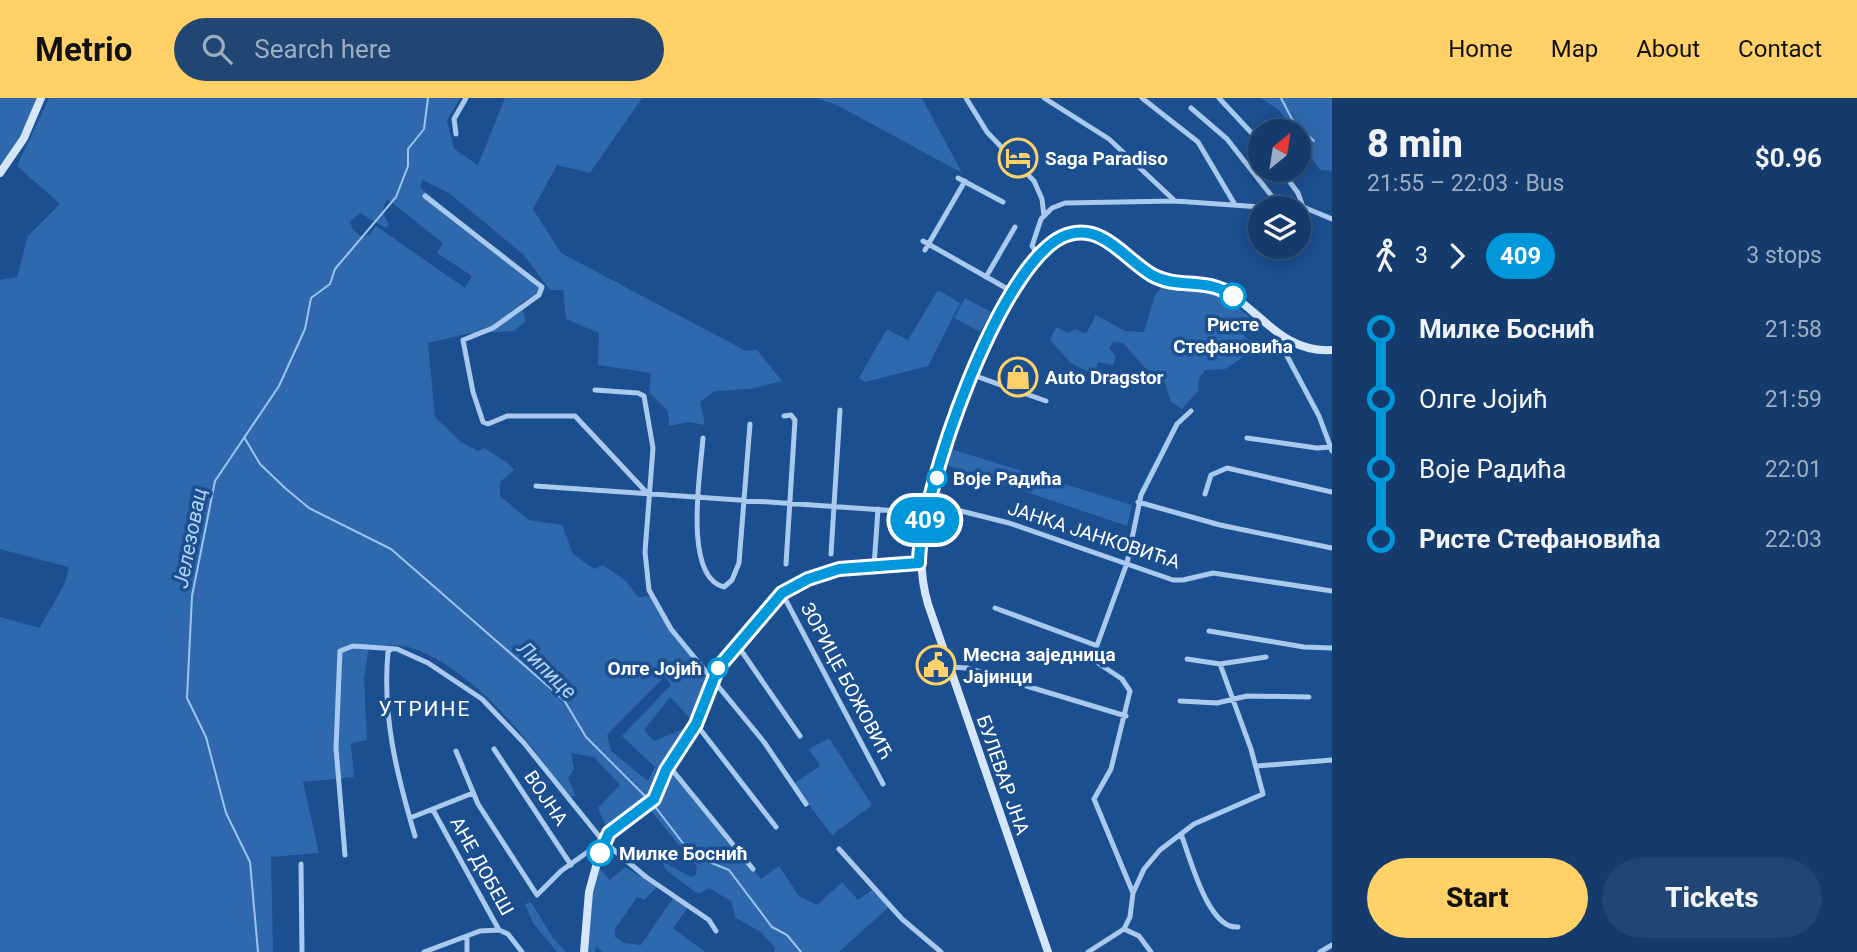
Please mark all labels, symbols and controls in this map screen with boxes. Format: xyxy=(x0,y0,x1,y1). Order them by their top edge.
search box xyxy=(174,18,664,81)
text: Metrio xyxy=(35,30,132,69)
icon: search xyxy=(198,30,236,68)
text: Search here xyxy=(254,34,391,64)
text: Home xyxy=(1448,35,1513,63)
text: Map xyxy=(1551,35,1598,63)
text: About xyxy=(1636,35,1700,63)
text: Contact xyxy=(1738,35,1822,63)
north arrow xyxy=(1248,119,1311,182)
map controls xyxy=(1248,119,1311,259)
text: 8 min xyxy=(1367,122,1463,166)
hotel icon: Saga Paradiso xyxy=(997,137,1039,179)
text: $0.96 xyxy=(1755,143,1822,173)
place label: Saga Paradiso xyxy=(1045,147,1168,170)
text: 21:55 – 22:03 · Bus xyxy=(1367,170,1564,197)
button: layers xyxy=(1248,196,1311,259)
icon: walk xyxy=(1367,237,1405,275)
icon: forward xyxy=(1438,237,1476,275)
text: 3 xyxy=(1415,242,1428,269)
text: 409 xyxy=(1500,242,1541,270)
text: 3 stops xyxy=(1746,242,1822,269)
marker: Ристе Стефановића xyxy=(1220,283,1246,309)
place label: Ристе Стефановића xyxy=(1173,313,1293,358)
text: Милке Боснић xyxy=(1419,314,1595,344)
text: 21:58 xyxy=(1765,316,1822,343)
shop icon: Auto Dragstor xyxy=(997,356,1039,398)
place label: Auto Dragstor xyxy=(1045,366,1164,389)
text: Олге Јојић xyxy=(1419,384,1548,414)
text: 21:59 xyxy=(1765,386,1822,413)
text: Воје Радића xyxy=(1419,454,1566,484)
text: 22:01 xyxy=(1765,456,1822,483)
place label: Воје Радића xyxy=(953,467,1062,490)
marker: Воје Радића xyxy=(927,468,947,488)
water label: Јелезовац xyxy=(169,486,211,590)
street label: ЈАНКА ЈАНКОВИЋА xyxy=(1005,496,1184,574)
line badge: 409 xyxy=(885,497,965,543)
text: 409 xyxy=(904,506,946,534)
text: Ристе Стефановића xyxy=(1419,524,1661,554)
text: 22:03 xyxy=(1765,526,1822,553)
street label: ЗОРИЦЕ БОЖОВИЋ xyxy=(796,598,898,764)
water label: Липице xyxy=(512,635,582,704)
place label: Месна заједница Јајинци xyxy=(963,643,1116,688)
public building icon: Месна заједница Јајинци xyxy=(915,644,957,686)
place label: Олге Јојић xyxy=(608,657,702,680)
marker: Олге Јојић xyxy=(708,658,728,678)
district label: УТРИНЕ xyxy=(378,697,472,721)
street label: БУЛЕВАР ЈНА xyxy=(972,712,1034,838)
street label: ВОЈНА xyxy=(519,766,573,830)
street label: АНЕ ДОБЕШ xyxy=(445,813,519,919)
marker: Милке Боснић xyxy=(587,840,613,866)
place label: Милке Боснић xyxy=(619,842,747,865)
button: Start xyxy=(1367,858,1588,938)
button: Tickets xyxy=(1602,858,1822,938)

